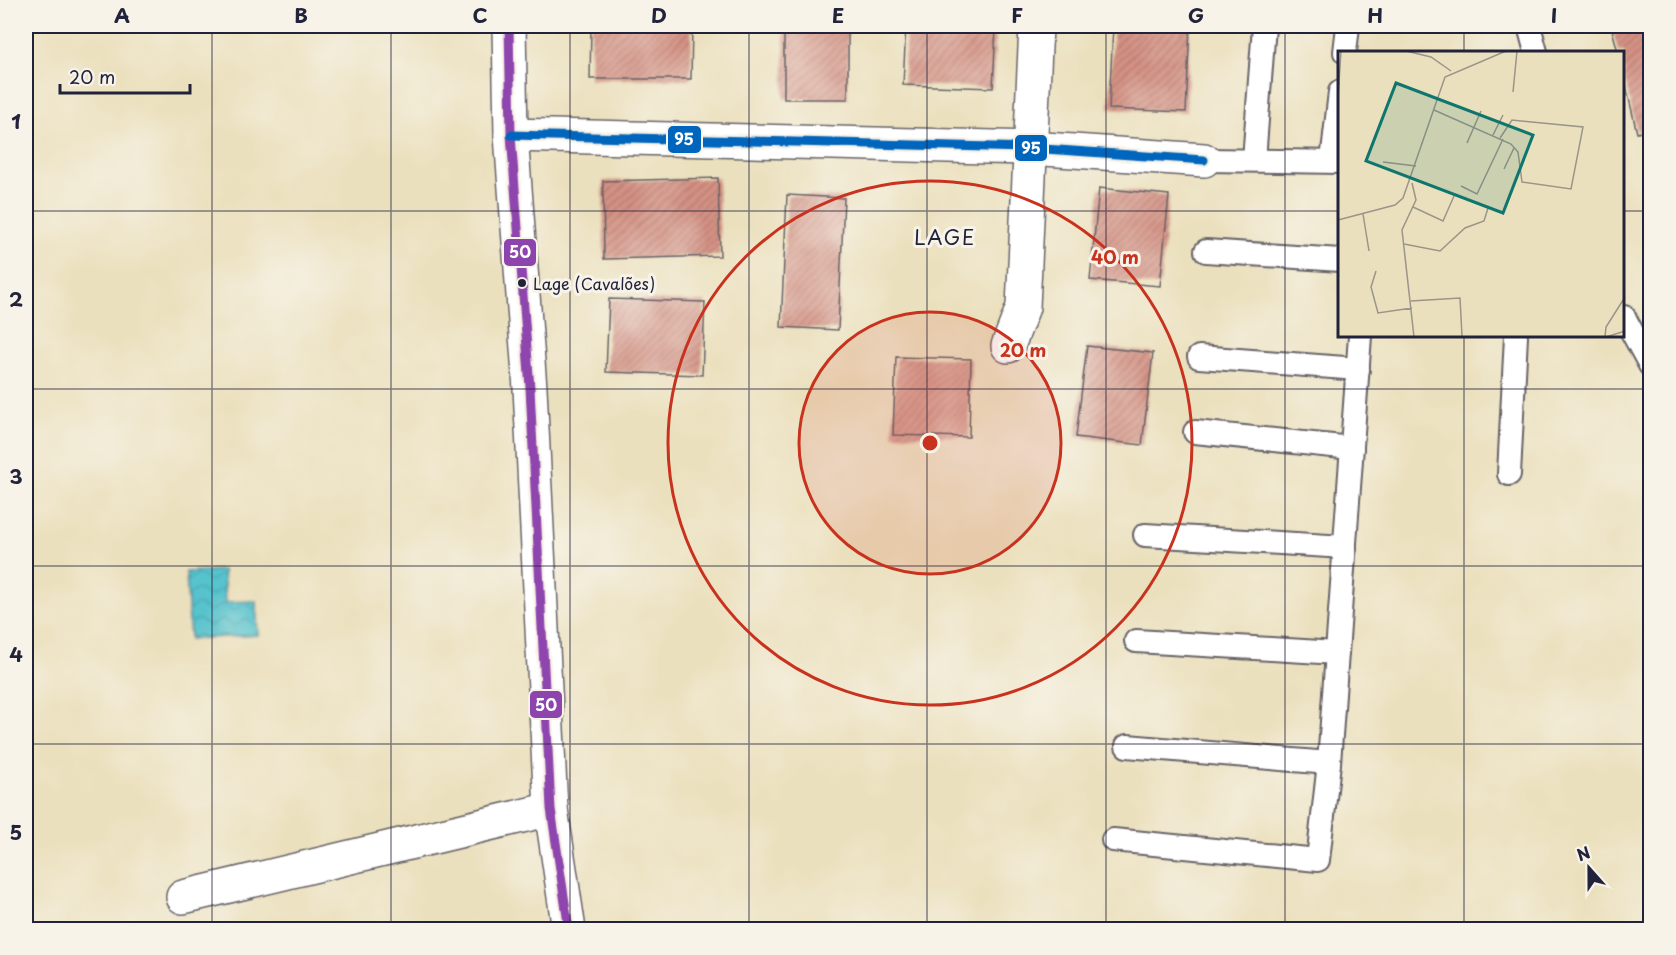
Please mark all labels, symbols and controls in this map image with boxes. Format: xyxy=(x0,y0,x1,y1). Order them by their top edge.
text: A xyxy=(114,0,130,30)
text: B xyxy=(294,0,308,30)
text: C xyxy=(472,0,488,30)
text: D xyxy=(651,0,667,30)
text: E xyxy=(832,0,844,30)
text: F xyxy=(1011,0,1023,30)
text: G xyxy=(1188,0,1204,30)
text: H xyxy=(1367,0,1383,30)
text: I xyxy=(1551,0,1557,30)
inset map xyxy=(1338,51,1625,338)
scale bar xyxy=(60,57,190,95)
text: 20 m xyxy=(69,63,115,90)
text: 1 xyxy=(11,106,21,136)
line badge: 95 xyxy=(667,125,702,154)
text: 95 xyxy=(674,126,694,150)
line badge: 95 xyxy=(1014,134,1048,162)
text: 95 xyxy=(1021,135,1041,159)
district label: LAGE xyxy=(914,222,976,252)
line badge: 50 xyxy=(503,238,537,267)
text: 50 xyxy=(509,239,531,263)
text: 40 m xyxy=(1091,243,1139,270)
place label: Lage (Cavalões) xyxy=(533,271,655,295)
marker: Lage (Cavalões) xyxy=(516,277,528,289)
text: 2 xyxy=(9,284,23,314)
text: 20 m xyxy=(1000,336,1046,363)
centre of rings xyxy=(920,433,940,453)
text: 3 xyxy=(9,461,23,491)
text: 4 xyxy=(9,639,23,669)
line badge: 50 xyxy=(529,690,563,719)
text: 50 xyxy=(535,692,557,716)
text: 5 xyxy=(10,817,22,847)
north arrow xyxy=(1559,838,1619,898)
text: N xyxy=(1573,840,1593,867)

